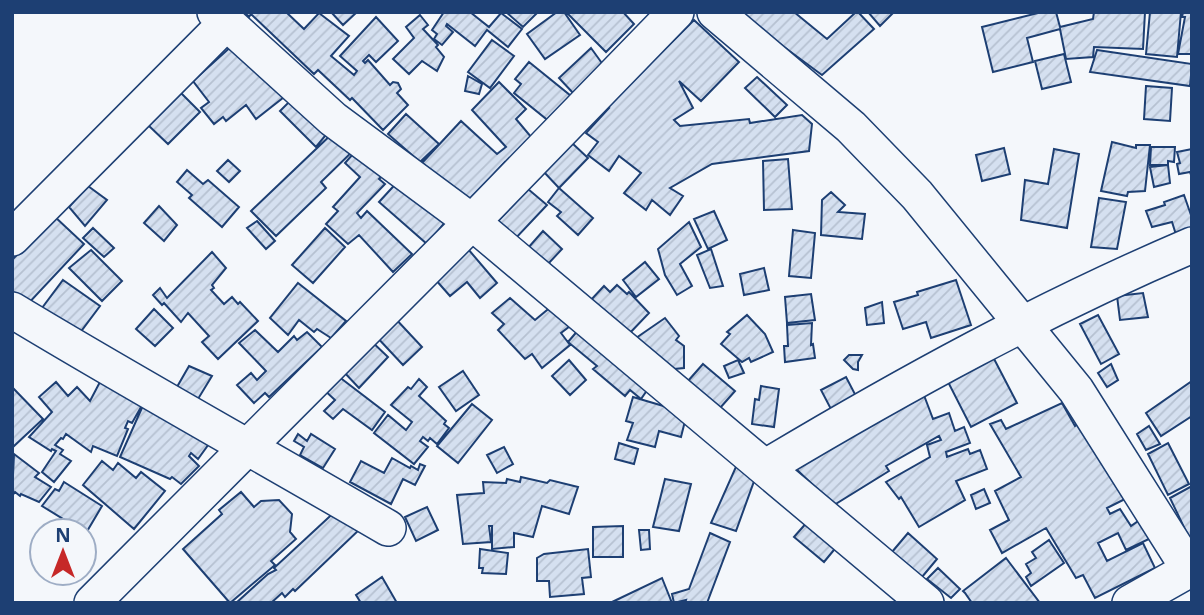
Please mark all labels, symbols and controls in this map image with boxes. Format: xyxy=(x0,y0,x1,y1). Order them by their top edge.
north arrow xyxy=(28,517,98,587)
text: N xyxy=(55,522,71,548)

